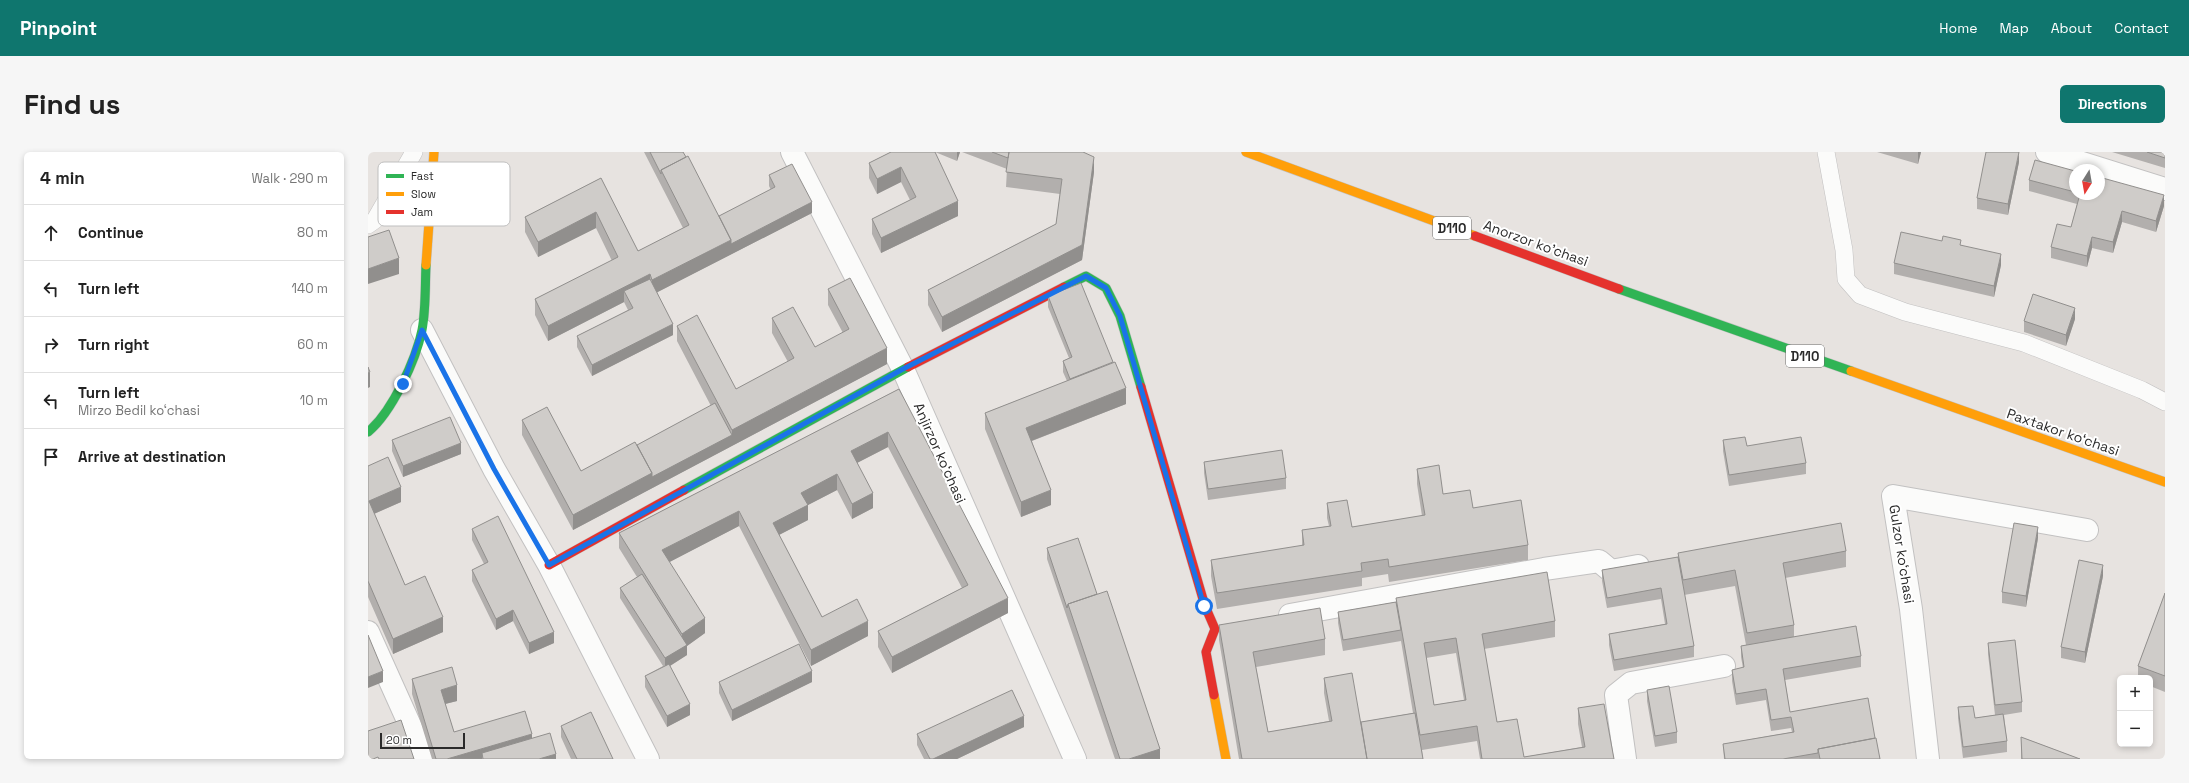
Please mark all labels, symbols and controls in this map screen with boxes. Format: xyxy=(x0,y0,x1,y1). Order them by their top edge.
text: Pinpoint xyxy=(20,16,97,41)
text: Home xyxy=(1939,19,1977,37)
text: Map xyxy=(1999,19,2029,37)
text: About xyxy=(2051,19,2092,37)
text: Contact xyxy=(2114,19,2169,37)
button: Directions xyxy=(2060,85,2165,123)
text: Find us xyxy=(24,86,121,122)
legend xyxy=(378,162,510,226)
north arrow xyxy=(2069,164,2105,200)
text: 4 min xyxy=(40,167,85,189)
text: Fast xyxy=(411,169,434,183)
text: Walk · 290 m xyxy=(251,170,328,187)
text: Slow xyxy=(411,187,436,201)
text: Jam xyxy=(411,205,433,219)
street label: Anorzor ko'chasi xyxy=(1481,216,1591,270)
road number: D110 xyxy=(1433,217,1471,239)
icon: ahead xyxy=(40,222,62,244)
text: Continue xyxy=(78,223,144,242)
text: 80 m xyxy=(297,224,328,241)
icon: left xyxy=(40,278,62,300)
text: Turn left xyxy=(78,279,140,298)
text: 140 m xyxy=(292,280,328,297)
icon: right xyxy=(40,334,62,356)
text: Turn right xyxy=(78,335,149,354)
text: 60 m xyxy=(297,336,328,353)
road number: D110 xyxy=(1786,345,1824,367)
route end xyxy=(394,375,412,393)
text: Turn left xyxy=(78,383,140,402)
icon: left xyxy=(40,390,62,412)
text: 10 m xyxy=(300,392,328,409)
street label: Anjirzor koʻchasi xyxy=(910,400,970,506)
text: Mirzo Bedil koʻchasi xyxy=(78,402,200,419)
street label: Paxtakor koʻchasi xyxy=(2004,404,2122,460)
icon: arrive xyxy=(40,446,62,468)
text: Arrive at destination xyxy=(78,447,226,466)
street label: Gulzor koʻchasi xyxy=(1885,503,1919,605)
route start xyxy=(1195,597,1213,615)
map controls xyxy=(2117,675,2153,747)
button: + xyxy=(2117,675,2153,711)
button: − xyxy=(2117,711,2153,747)
scale bar xyxy=(380,731,465,750)
text: 20 m xyxy=(386,733,412,747)

